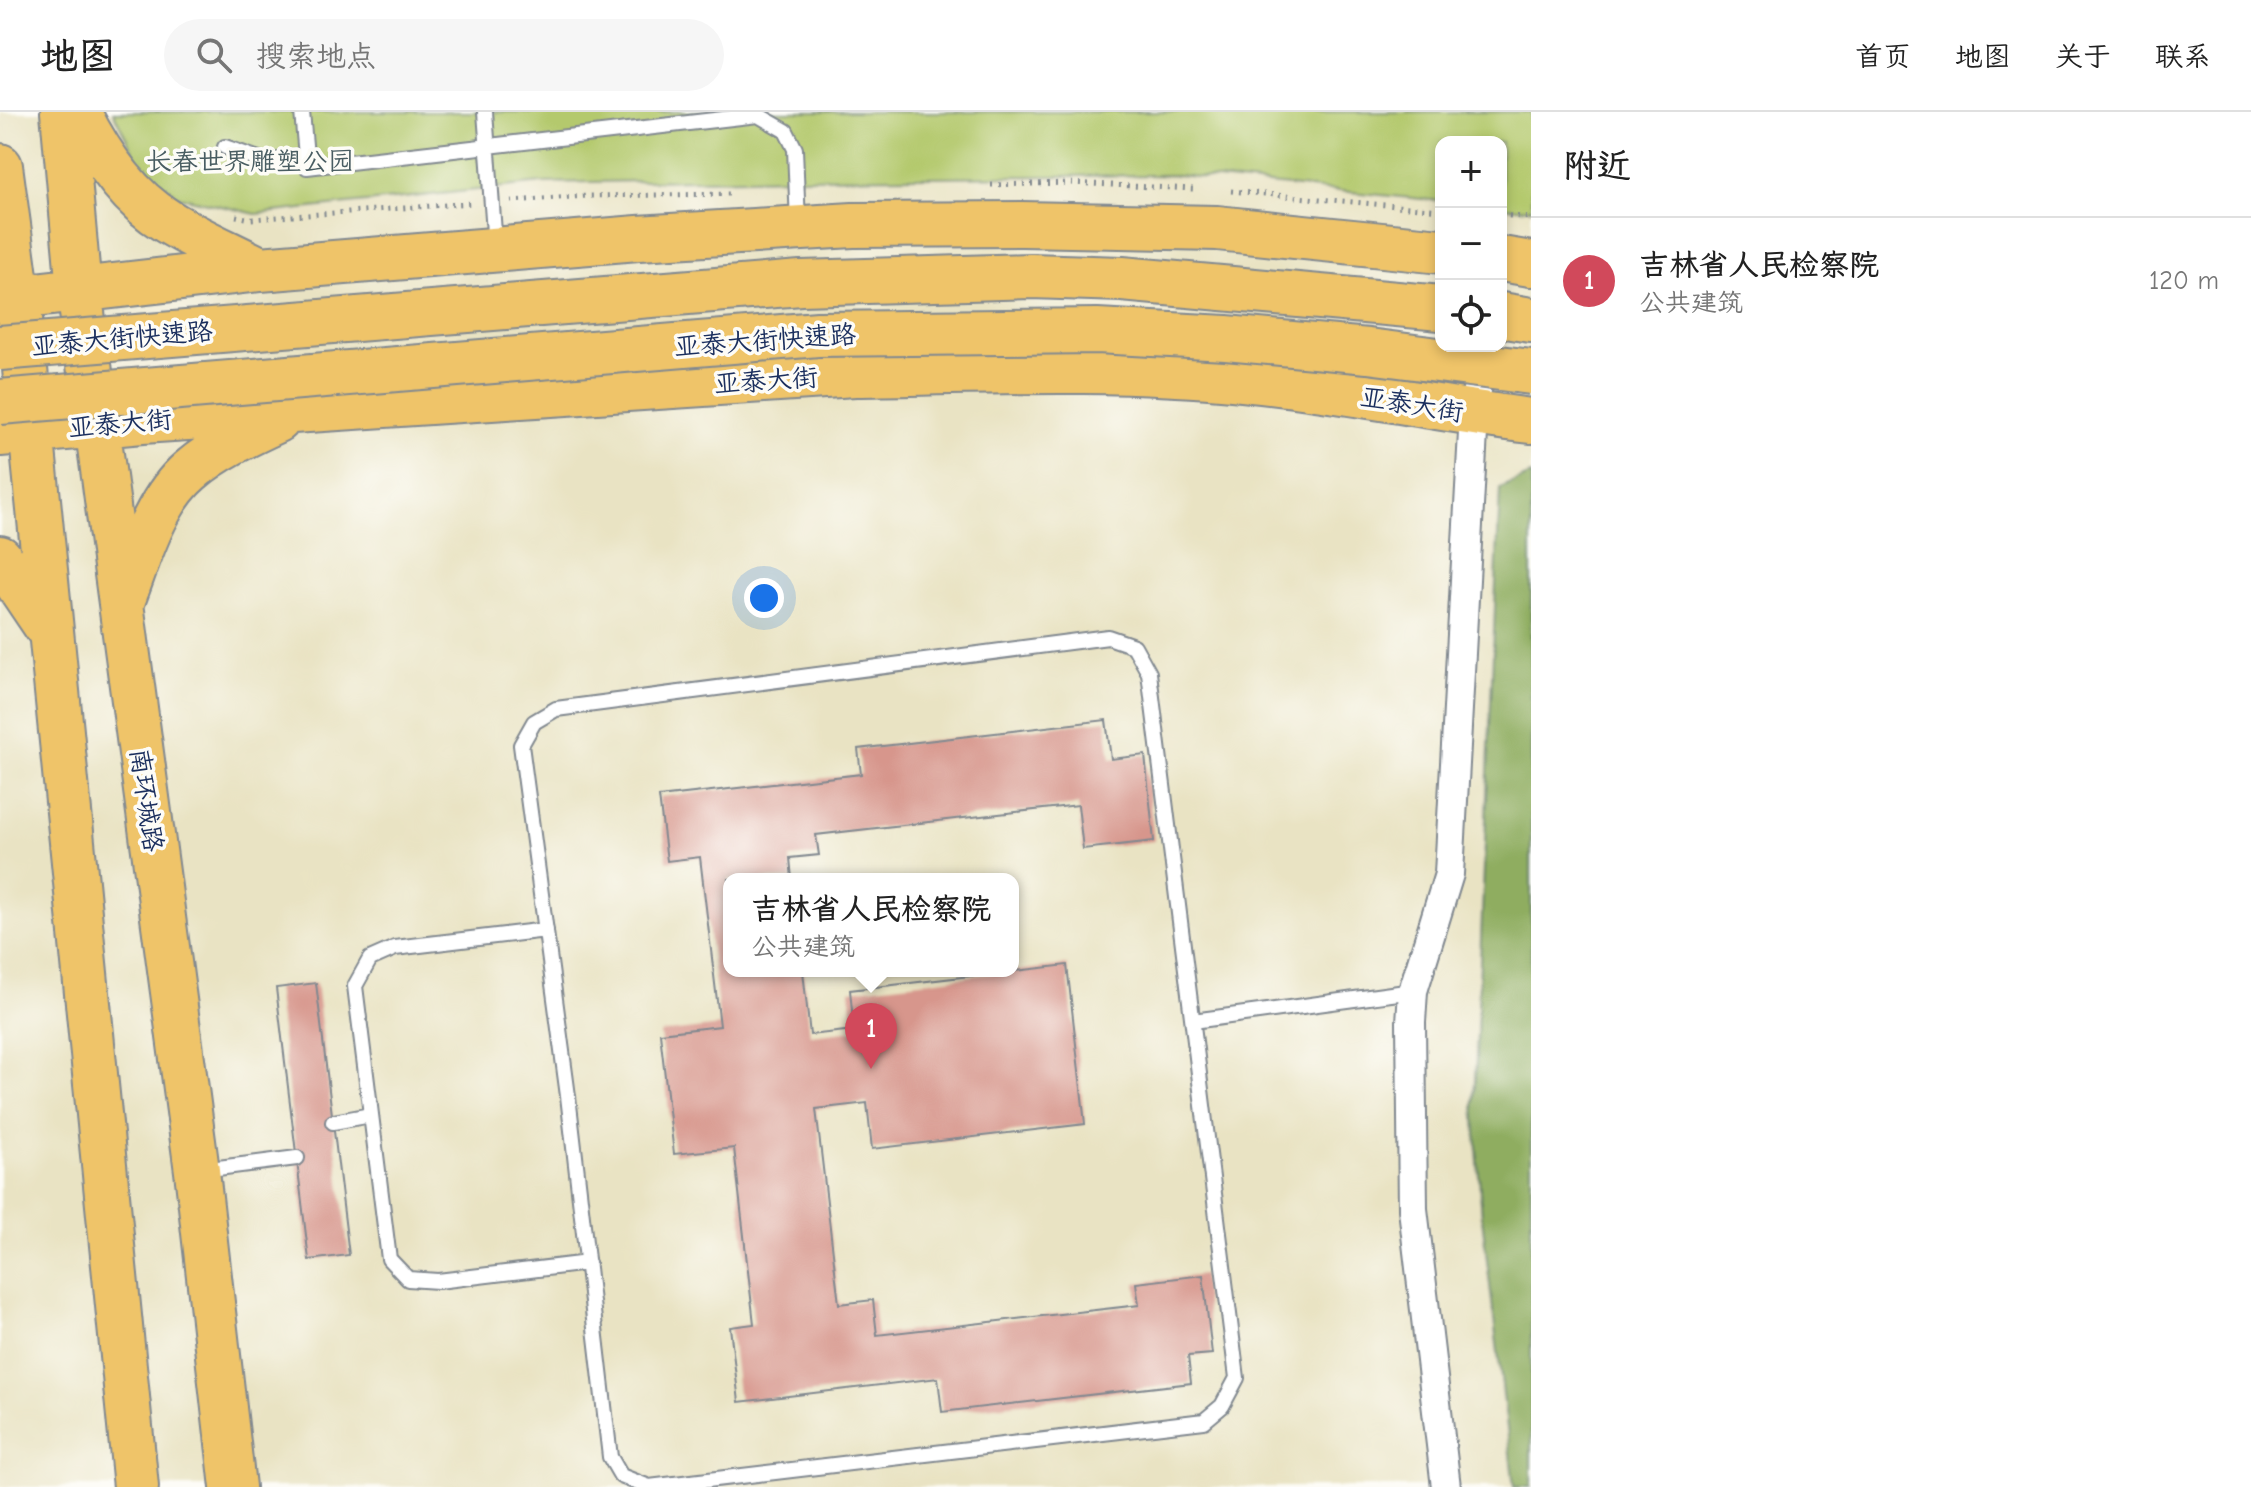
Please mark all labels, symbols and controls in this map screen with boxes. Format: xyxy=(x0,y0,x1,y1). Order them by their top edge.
search box xyxy=(164,19,724,91)
icon: search xyxy=(192,33,236,77)
text: 地图 xyxy=(40,35,116,79)
text: 搜索地点 xyxy=(256,39,376,74)
text: 首页 xyxy=(1855,41,1911,73)
text: 地图 xyxy=(1955,41,2011,73)
text: 关于 xyxy=(2055,41,2111,73)
text: 联系 xyxy=(2155,41,2211,73)
map controls xyxy=(1435,136,1507,352)
button: + xyxy=(1435,136,1507,208)
text: 附近 xyxy=(1563,146,1631,186)
park label: 长春世界雕塑公园 xyxy=(146,147,354,177)
button: − xyxy=(1435,208,1507,280)
text: 吉林省人民检察院 xyxy=(1639,248,1879,283)
text: 1 xyxy=(1584,266,1594,296)
text: 120 m xyxy=(2149,266,2219,296)
button: locate xyxy=(1435,280,1507,352)
text: 公共建筑 xyxy=(1639,288,1743,318)
street label: 亚泰大街快速路 xyxy=(30,316,214,362)
street label: 亚泰大街快速路 xyxy=(673,320,857,362)
street label: 亚泰大街 xyxy=(713,362,819,400)
street label: 亚泰大街 xyxy=(1358,382,1466,428)
street label: 亚泰大街 xyxy=(67,405,173,443)
your location xyxy=(744,578,784,618)
street label: 南环城路 xyxy=(124,747,168,854)
popup xyxy=(723,873,1019,977)
text: 吉林省人民检察院 xyxy=(751,892,991,927)
text: 公共建筑 xyxy=(751,932,855,962)
pin: 1 xyxy=(845,1003,897,1069)

